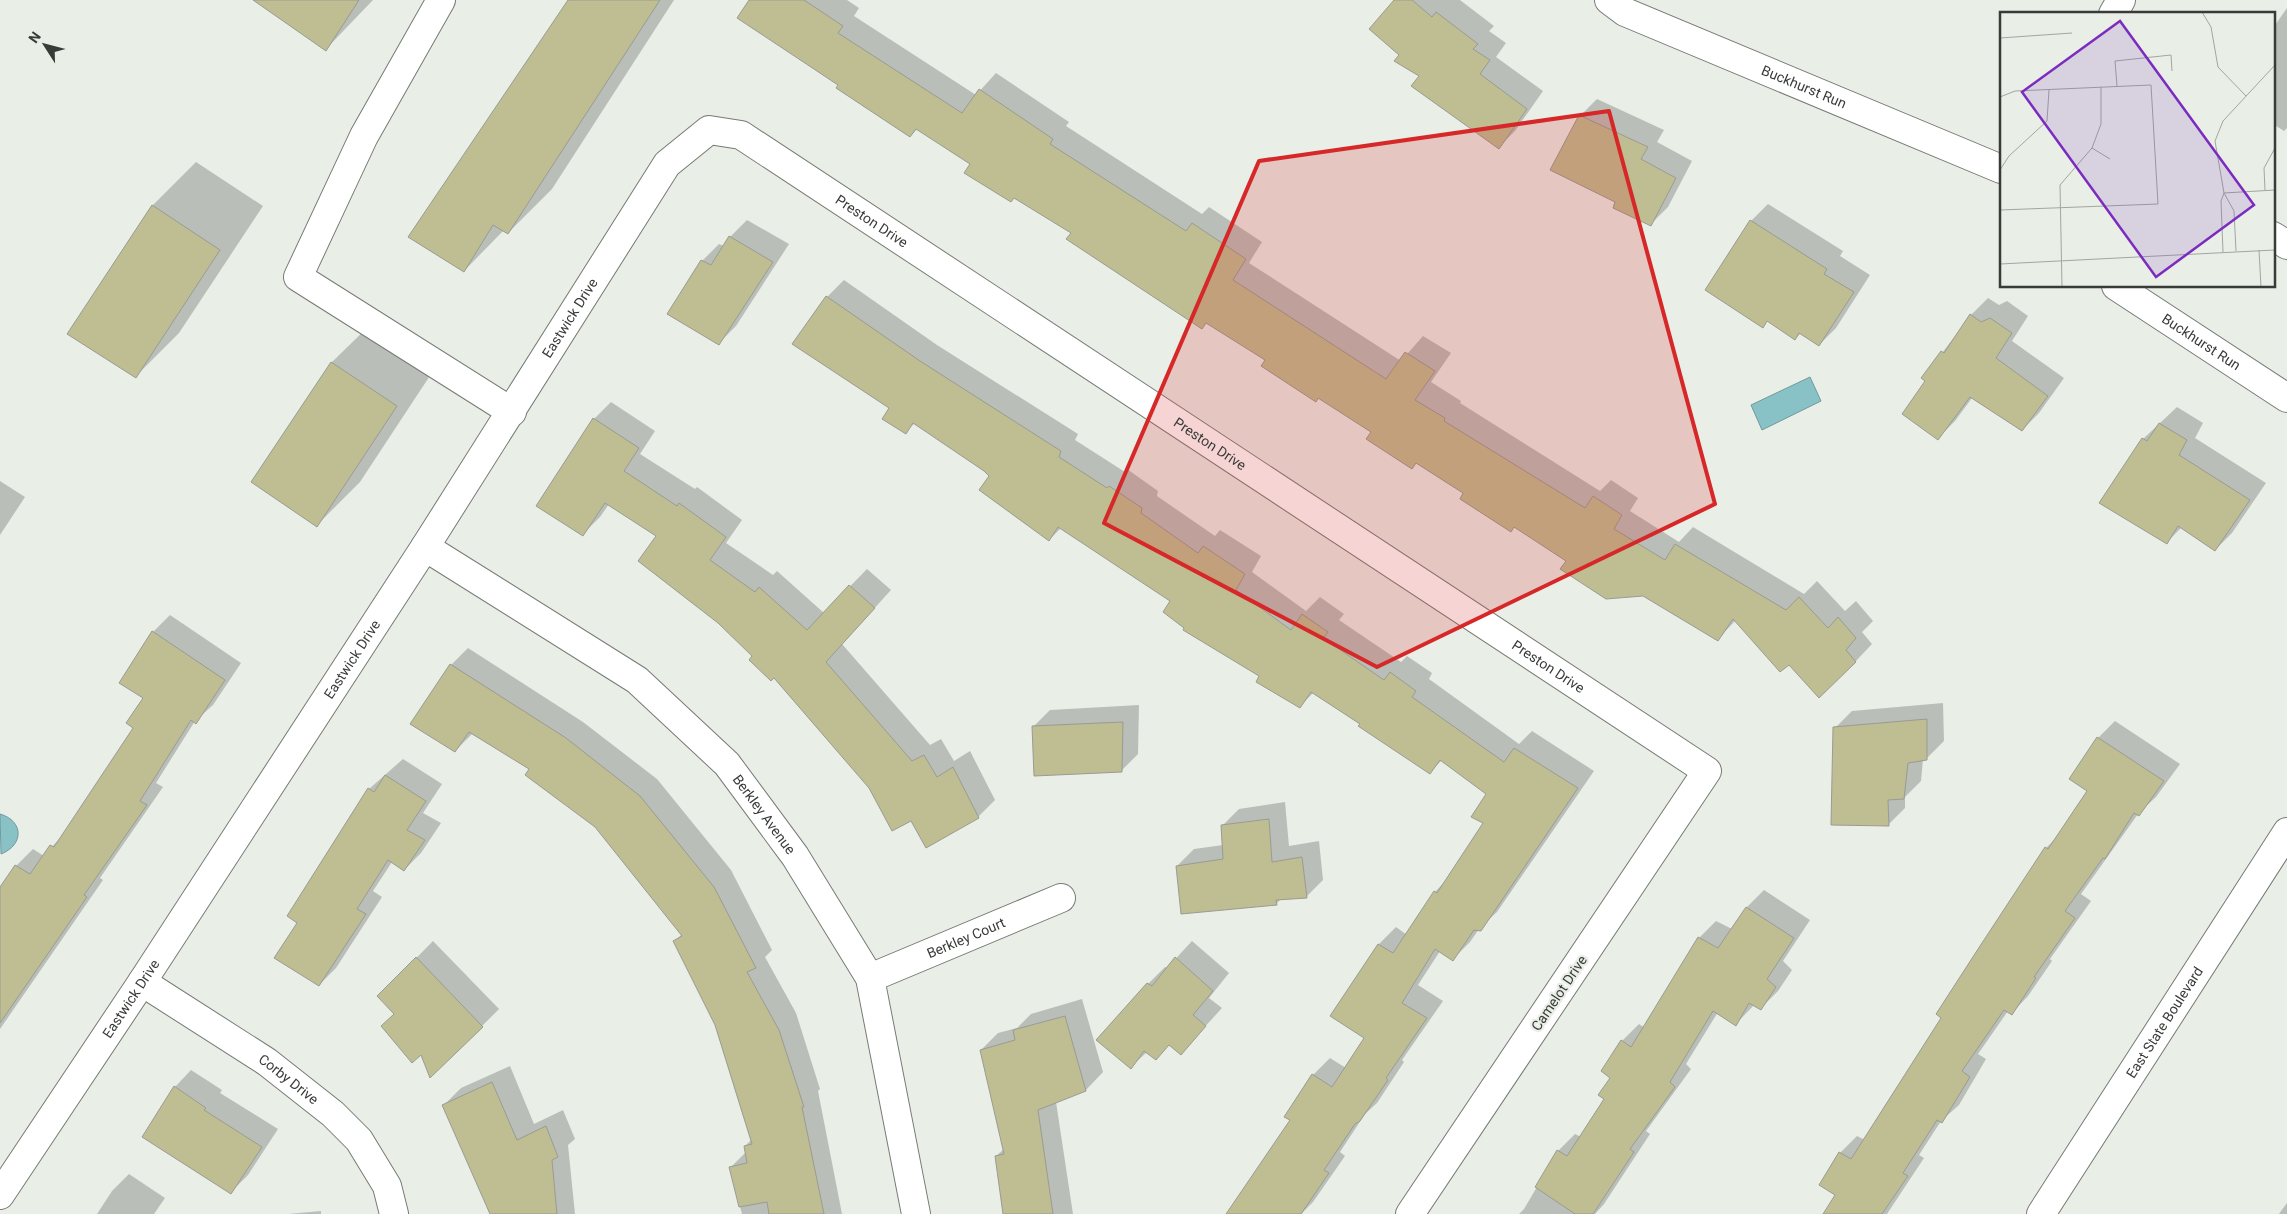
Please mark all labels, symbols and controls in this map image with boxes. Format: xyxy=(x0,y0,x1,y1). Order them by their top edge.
inset map xyxy=(2000,12,2274,288)
north arrow xyxy=(20,20,70,70)
text: N xyxy=(25,29,44,46)
street label: Buckhurst Run xyxy=(1759,62,1849,112)
street label: Preston Drive xyxy=(833,192,911,251)
street label: Eastwick Drive xyxy=(539,275,601,360)
street label: Buckhurst Run xyxy=(2159,310,2244,373)
street label: Preston Drive xyxy=(1171,414,1249,473)
street label: Eastwick Drive xyxy=(320,617,383,702)
street label: Preston Drive xyxy=(1509,637,1587,696)
street label: Berkley Avenue xyxy=(730,772,799,857)
street label: Berkley Court xyxy=(924,914,1008,961)
street label: Camelot Drive xyxy=(1528,952,1590,1034)
street label: Eastwick Drive xyxy=(99,956,163,1041)
street label: East State Boulevard xyxy=(2123,964,2206,1081)
street label: Corby Drive xyxy=(256,1051,322,1107)

